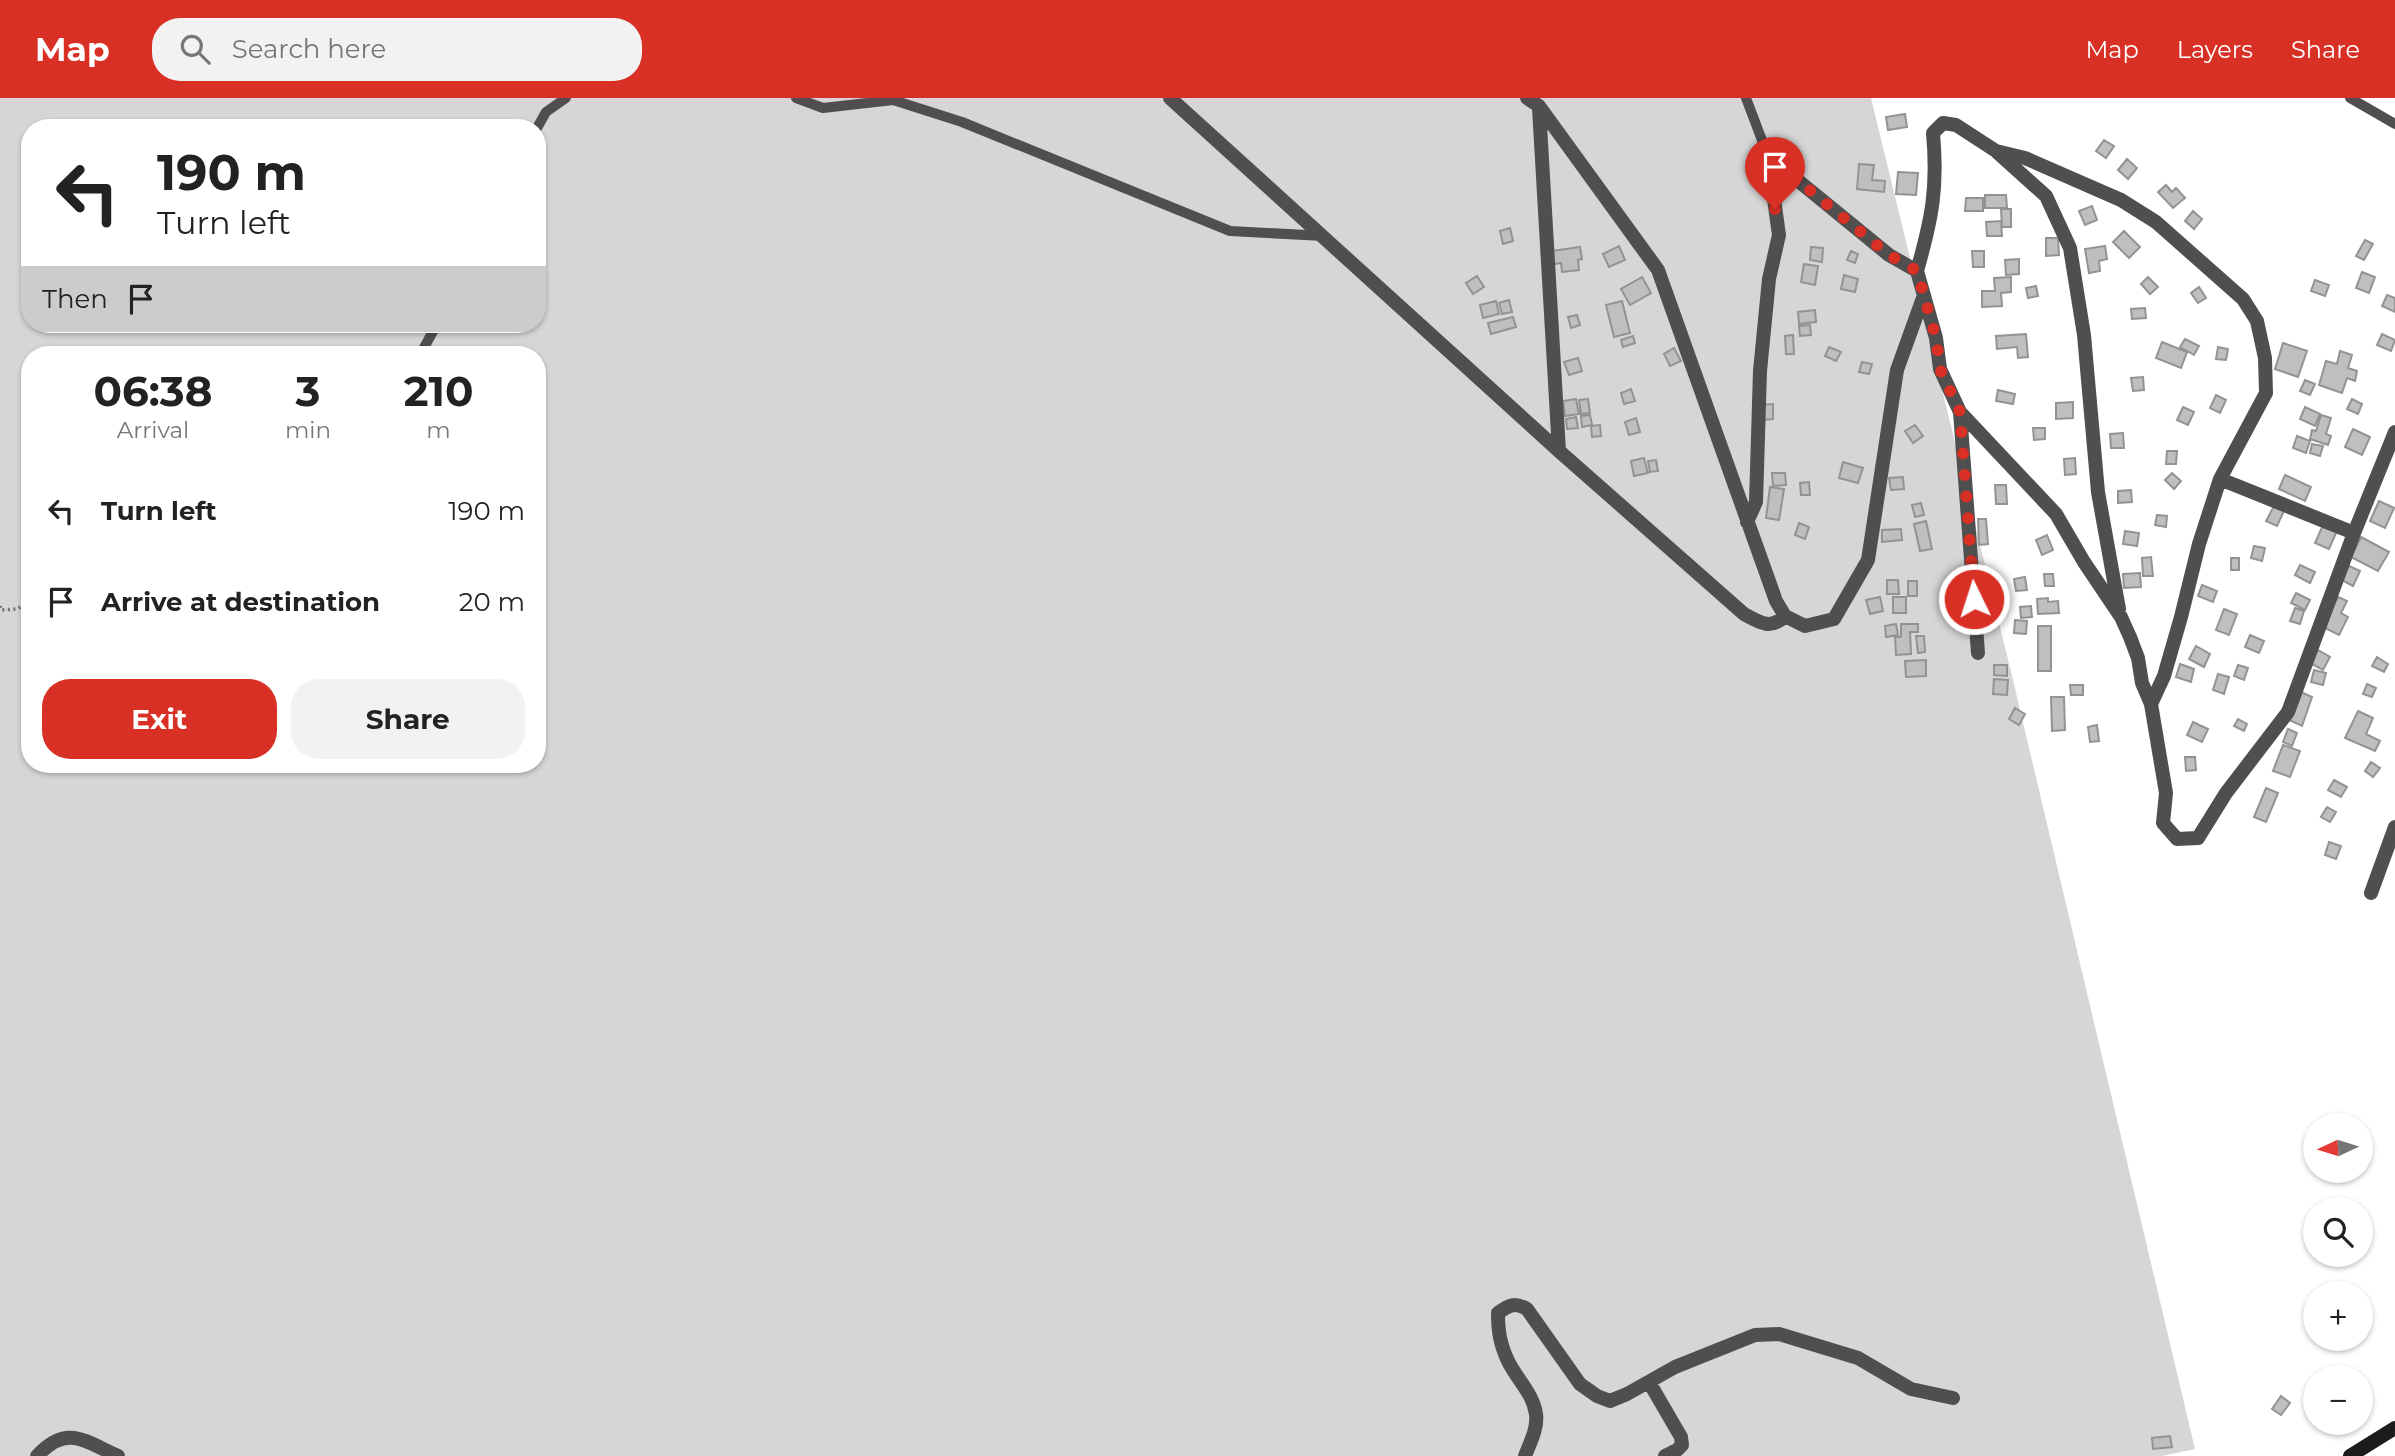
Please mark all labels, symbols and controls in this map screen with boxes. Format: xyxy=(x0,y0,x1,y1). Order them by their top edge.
search box xyxy=(152,18,642,81)
text: Map xyxy=(35,29,110,69)
icon: search xyxy=(176,30,214,68)
text: Search here xyxy=(232,33,386,65)
text: Map xyxy=(2085,35,2139,64)
text: Layers xyxy=(2177,35,2253,64)
text: Share xyxy=(2291,35,2360,64)
pin xyxy=(1745,137,1805,209)
text: 190 m xyxy=(157,143,306,202)
icon: left xyxy=(42,147,133,238)
icon: arrive xyxy=(1756,148,1794,186)
text: Turn left xyxy=(157,203,291,242)
icon: arrive xyxy=(122,280,160,318)
text: Then xyxy=(42,283,108,315)
text: 06:38 xyxy=(94,365,212,417)
text: 3 xyxy=(296,365,320,417)
text: 210 xyxy=(404,365,473,417)
text: Arrival xyxy=(117,416,189,444)
text: min xyxy=(285,416,331,444)
text: m xyxy=(426,416,451,444)
icon: left xyxy=(42,492,80,530)
text: Turn left xyxy=(101,495,217,527)
text: 190 m xyxy=(448,495,525,527)
position arrow xyxy=(1937,562,2011,636)
icon: arrive xyxy=(42,583,80,621)
text: Arrive at destination xyxy=(101,586,380,618)
text: 20 m xyxy=(459,586,525,618)
button: Exit xyxy=(42,679,277,759)
button: Share xyxy=(291,679,525,759)
north arrow xyxy=(2303,1113,2373,1183)
map controls xyxy=(2303,1113,2373,1435)
button: search xyxy=(2303,1197,2373,1267)
button: + xyxy=(2303,1281,2373,1351)
button: − xyxy=(2303,1365,2373,1435)

